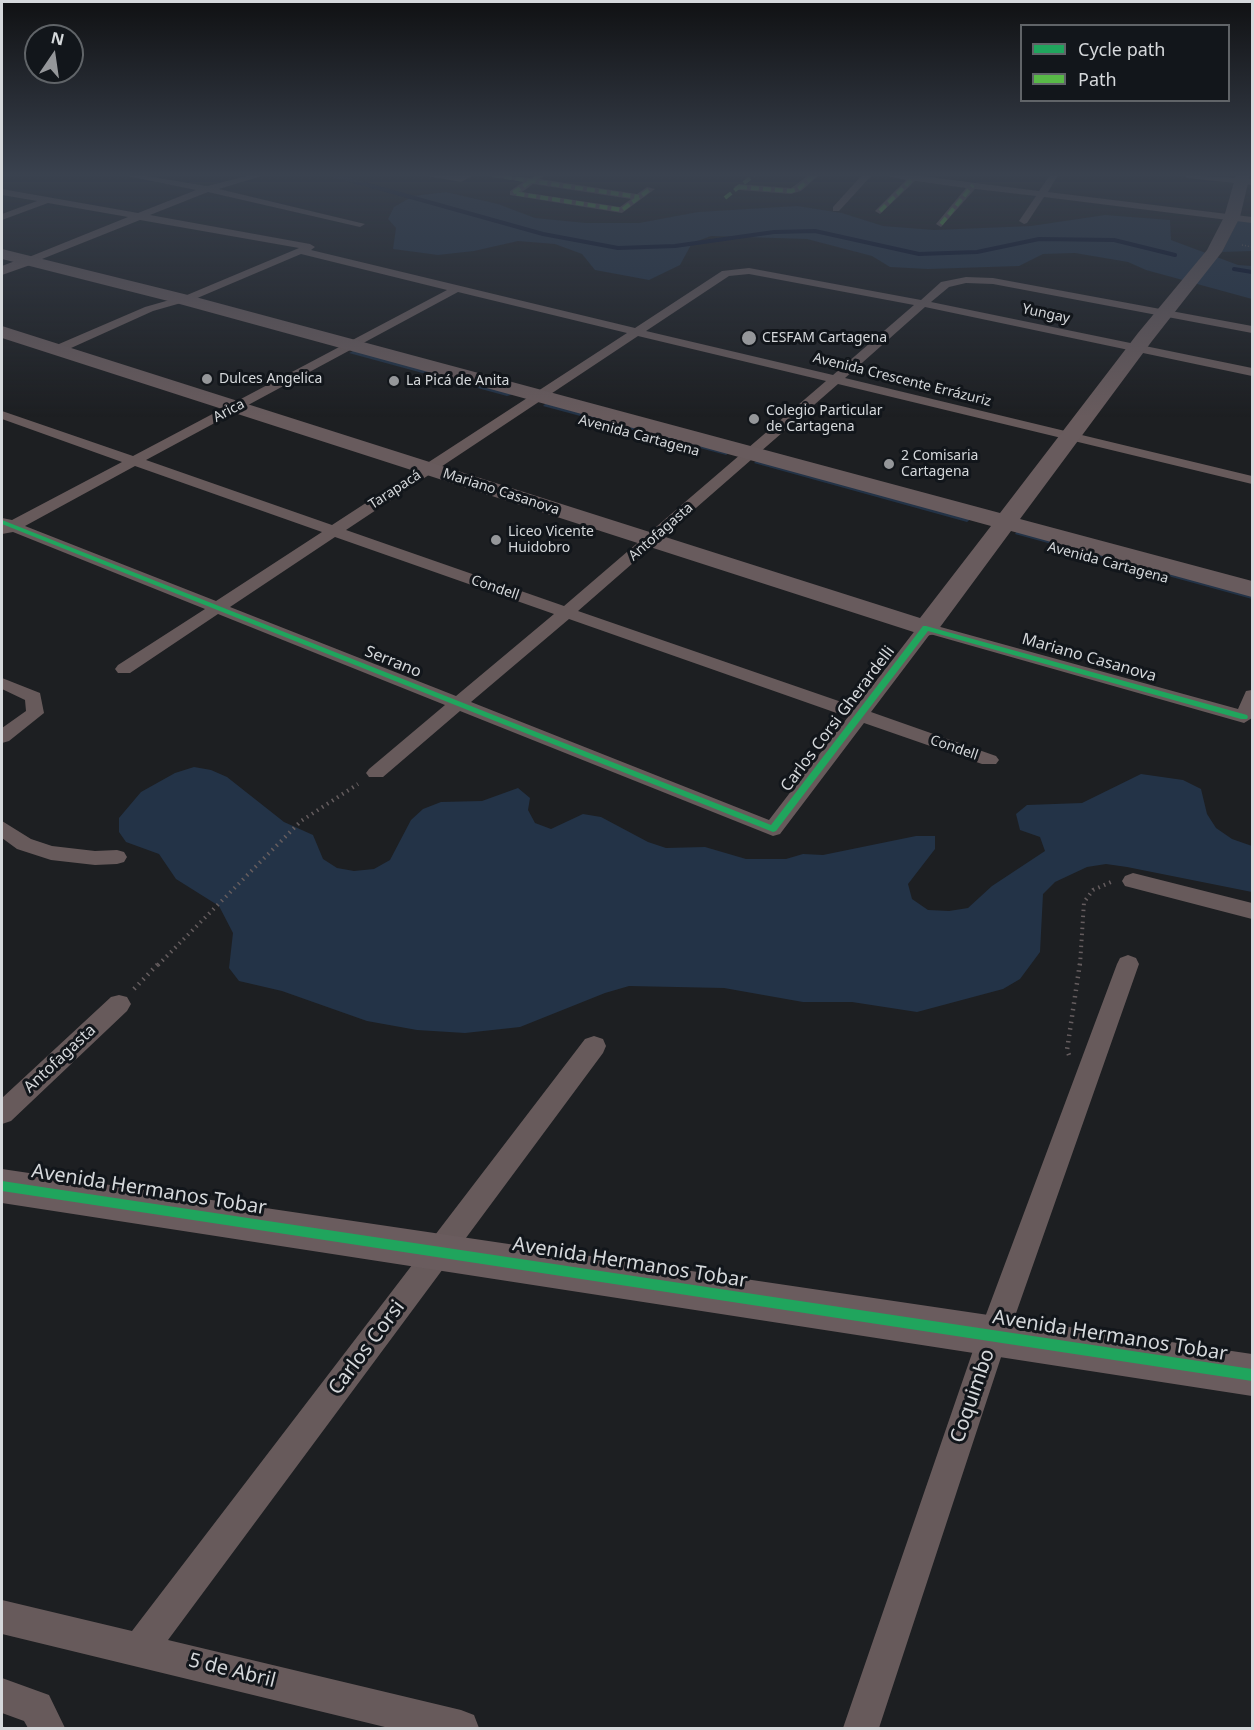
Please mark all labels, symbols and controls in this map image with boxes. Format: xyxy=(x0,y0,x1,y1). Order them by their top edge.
north arrow xyxy=(24,24,84,84)
legend xyxy=(1020,24,1230,102)
text: N xyxy=(49,26,66,51)
text: Cycle path xyxy=(1078,37,1165,61)
text: Path xyxy=(1078,67,1117,91)
street label: Yungay xyxy=(1021,301,1071,327)
marker: CESFAM Cartagena xyxy=(740,329,758,347)
place label: CESFAM Cartagena xyxy=(762,330,887,346)
street label: Avenida Crescente Errázuriz xyxy=(811,350,993,410)
place label: Dulces Angelica xyxy=(219,371,322,387)
marker: Dulces Angelica xyxy=(200,372,214,386)
place label: La Picá de Anita xyxy=(406,373,509,389)
marker: La Picá de Anita xyxy=(387,374,401,388)
street label: Arica xyxy=(211,396,247,426)
place label: Colegio Particular de Cartagena xyxy=(766,403,883,436)
street label: Avenida Cartagena xyxy=(577,412,701,460)
marker: Colegio Particular de Cartagena xyxy=(747,412,761,426)
place label: 2 Comisaria Cartagena xyxy=(901,448,978,480)
marker: 2 Comisaria Cartagena xyxy=(882,457,896,471)
street label: Mariano Casanova xyxy=(441,465,561,519)
street label: Tarapacá xyxy=(366,467,424,513)
street label: Antofagasta xyxy=(625,499,697,565)
place label: Liceo Vicente Huidobro xyxy=(508,524,594,556)
marker: Liceo Vicente Huidobro xyxy=(489,533,503,547)
street label: Avenida Cartagena xyxy=(1046,539,1170,587)
street label: Condell xyxy=(469,572,521,604)
street label: Mariano Casanova xyxy=(1020,630,1158,686)
street label: Serrano xyxy=(362,642,424,682)
street label: Carlos Corsi Gherardelli xyxy=(777,643,899,795)
street label: Condell xyxy=(928,732,980,764)
street label: Antofagasta xyxy=(20,1021,100,1097)
street label: Avenida Hermanos Tobar xyxy=(30,1160,268,1220)
street label: Avenida Hermanos Tobar xyxy=(511,1233,749,1293)
street label: Carlos Corsi xyxy=(324,1296,410,1400)
street label: Avenida Hermanos Tobar xyxy=(991,1306,1229,1366)
street label: Coquimbo xyxy=(946,1346,1000,1446)
street label: 5 de Abril xyxy=(186,1649,278,1693)

